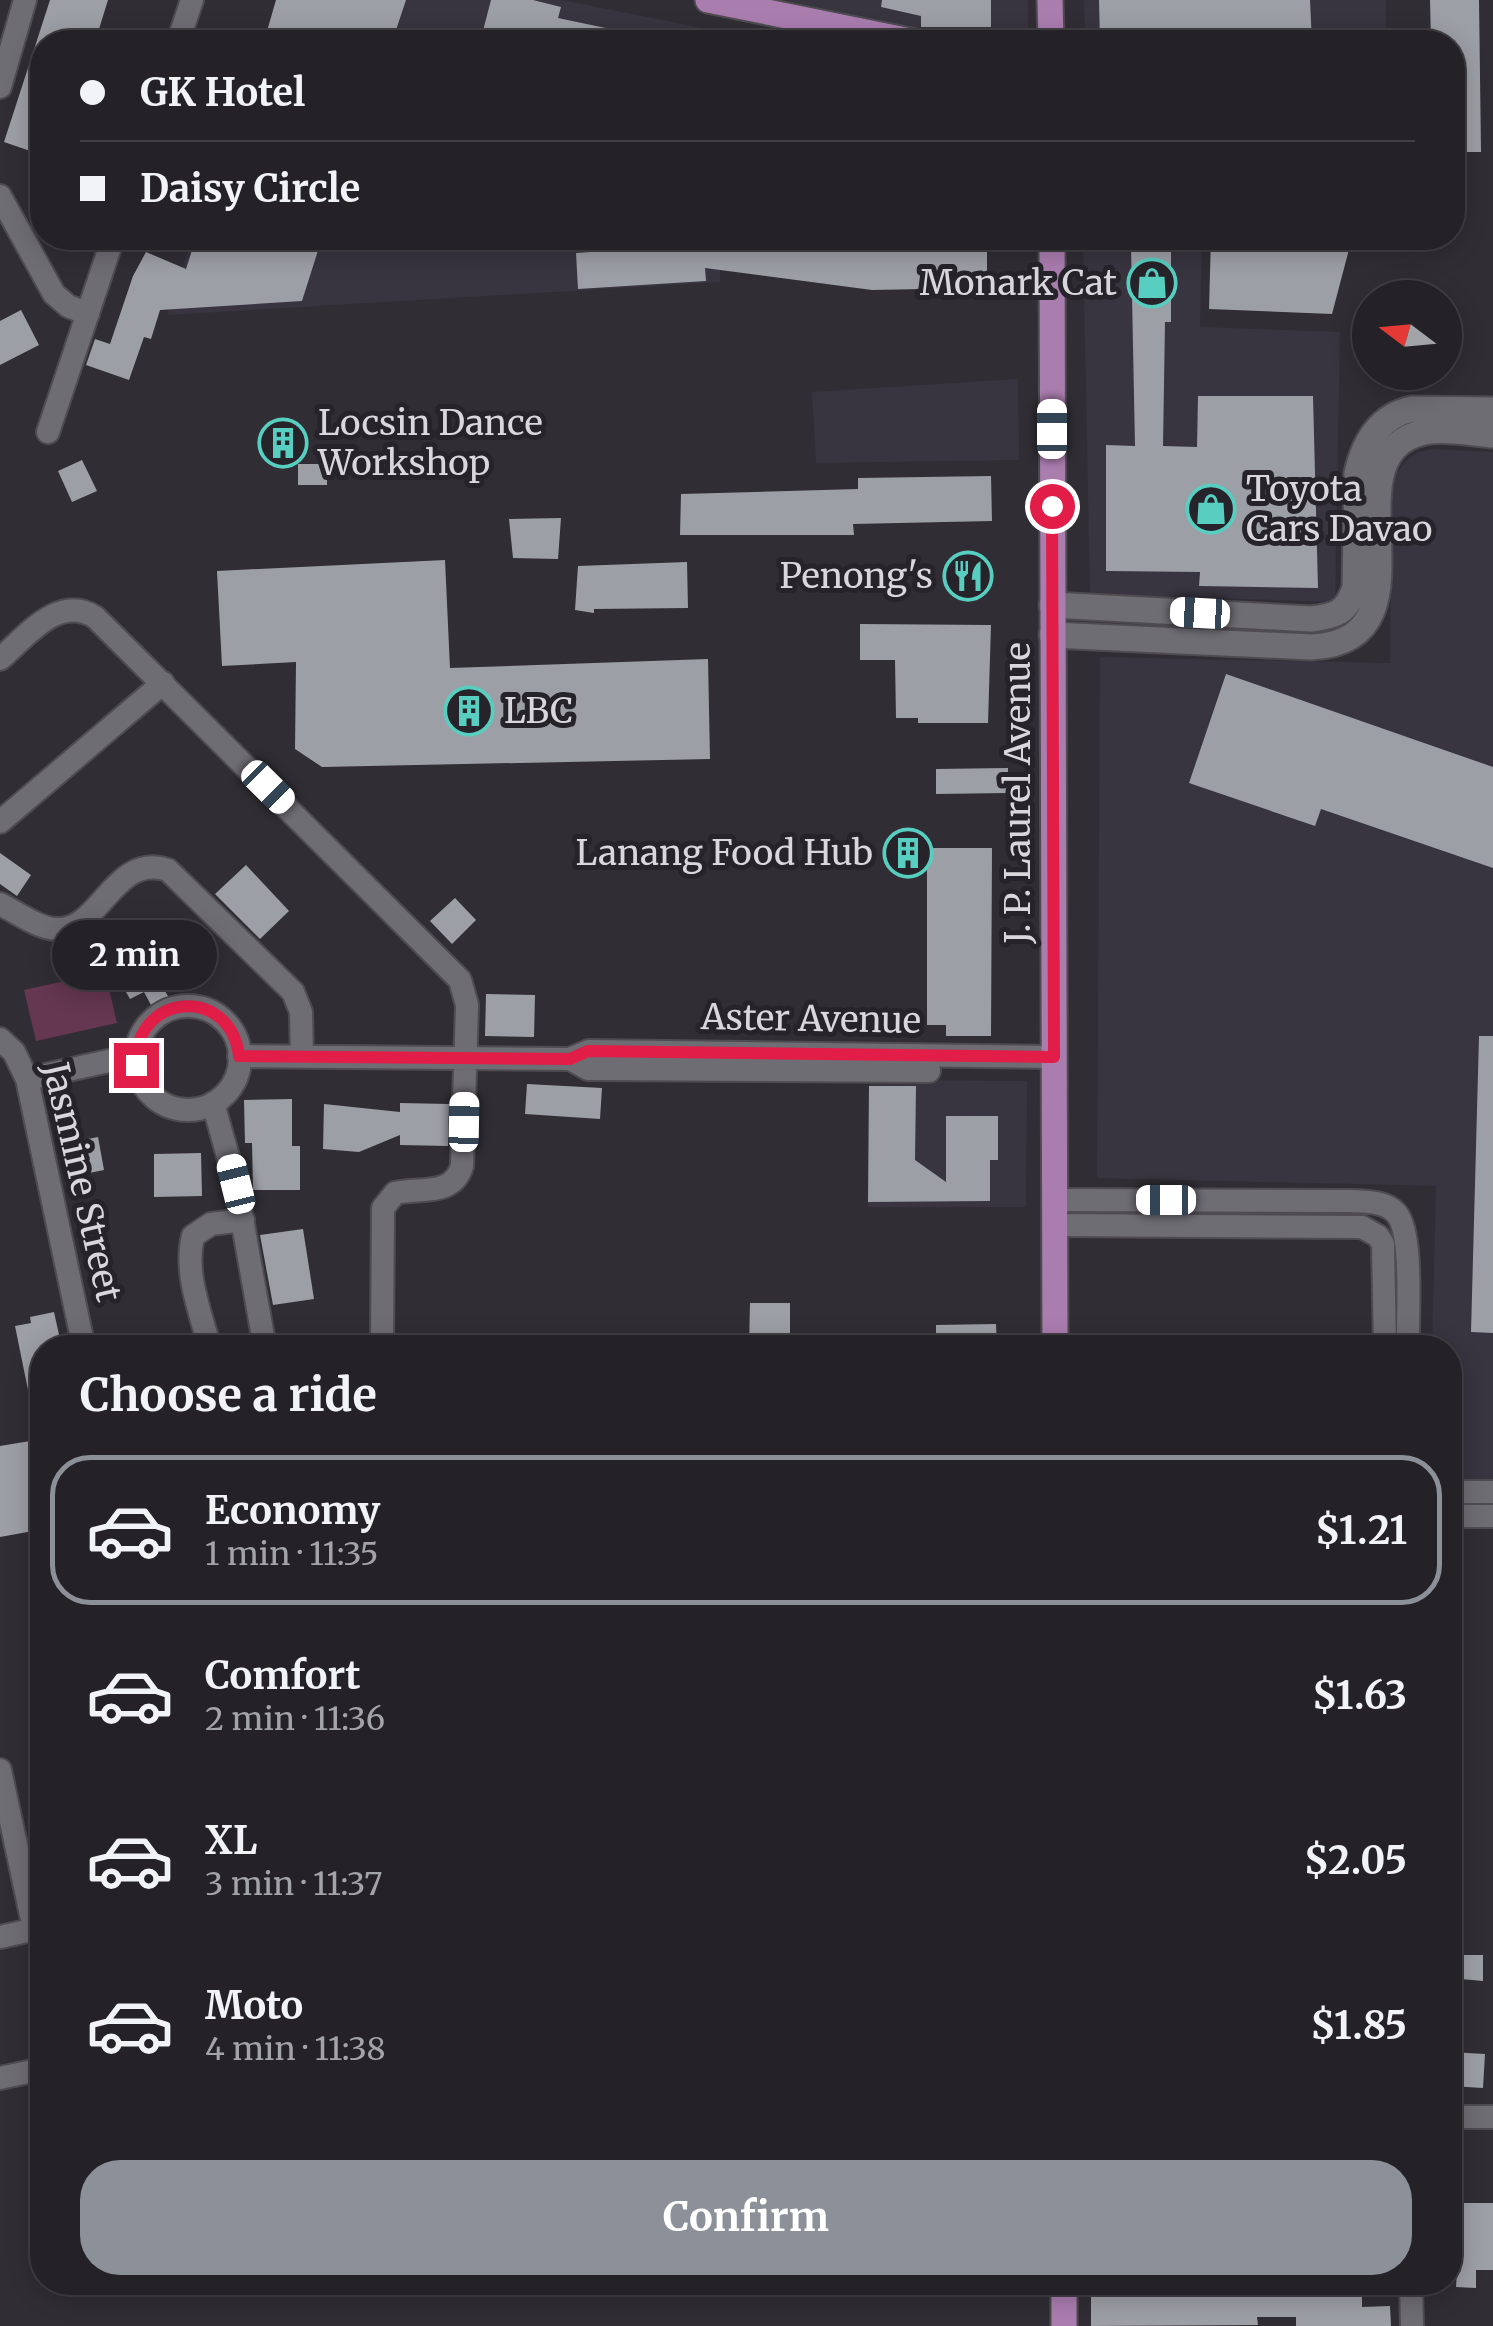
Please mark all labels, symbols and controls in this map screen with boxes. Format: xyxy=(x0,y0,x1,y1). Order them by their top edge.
text: GK Hotel xyxy=(140,69,305,116)
text: Daisy Circle xyxy=(140,165,360,212)
shop icon: Monark Cat xyxy=(1126,257,1178,309)
place label: Monark Cat xyxy=(920,261,1117,305)
north arrow xyxy=(1352,280,1462,390)
map controls xyxy=(1352,280,1462,390)
car xyxy=(1037,399,1067,459)
place label: Locsin Dance Workshop xyxy=(317,401,543,485)
building icon: Locsin Dance Workshop xyxy=(257,417,309,469)
place label: Toyota Cars Davao xyxy=(1246,467,1432,551)
shop icon: Toyota Cars Davao xyxy=(1185,483,1237,535)
route start xyxy=(1030,484,1075,529)
restaurant icon: Penong's xyxy=(942,550,994,602)
place label: Penong's xyxy=(780,554,933,598)
car xyxy=(1169,596,1231,630)
street label: J. P. Laurel Avenue xyxy=(996,642,1040,945)
building icon: LBC xyxy=(443,685,495,737)
place label: LBC xyxy=(504,689,573,733)
car xyxy=(236,755,300,819)
building icon: Lanang Food Hub xyxy=(882,827,934,879)
place label: Lanang Food Hub xyxy=(576,831,873,875)
callout: 2 min xyxy=(54,920,218,990)
text: 2 min xyxy=(89,935,180,975)
street label: Aster Avenue xyxy=(700,995,921,1043)
route end xyxy=(114,1043,159,1088)
street label: Jasmine Street xyxy=(33,1057,131,1306)
car xyxy=(448,1092,480,1152)
car xyxy=(214,1151,258,1217)
car xyxy=(1136,1185,1196,1215)
text: Choose a ride xyxy=(80,1367,377,1423)
icon: car xyxy=(85,1485,175,1575)
text: Economy xyxy=(205,1487,380,1534)
text: $1.21 xyxy=(1315,1507,1407,1554)
text: 1 min · 11:35 xyxy=(205,1534,378,1574)
icon: car xyxy=(85,1650,175,1740)
text: Comfort xyxy=(205,1652,361,1699)
text: $1.63 xyxy=(1312,1672,1407,1719)
text: 2 min · 11:36 xyxy=(205,1699,385,1739)
icon: car xyxy=(85,1815,175,1905)
text: XL xyxy=(205,1817,257,1864)
text: $2.05 xyxy=(1304,1837,1407,1884)
text: 3 min · 11:37 xyxy=(205,1864,382,1904)
icon: car xyxy=(85,1980,175,2070)
text: Moto xyxy=(205,1982,303,2029)
text: $1.85 xyxy=(1310,2002,1407,2049)
text: 4 min · 11:38 xyxy=(205,2029,386,2069)
button: Confirm xyxy=(80,2160,1412,2275)

